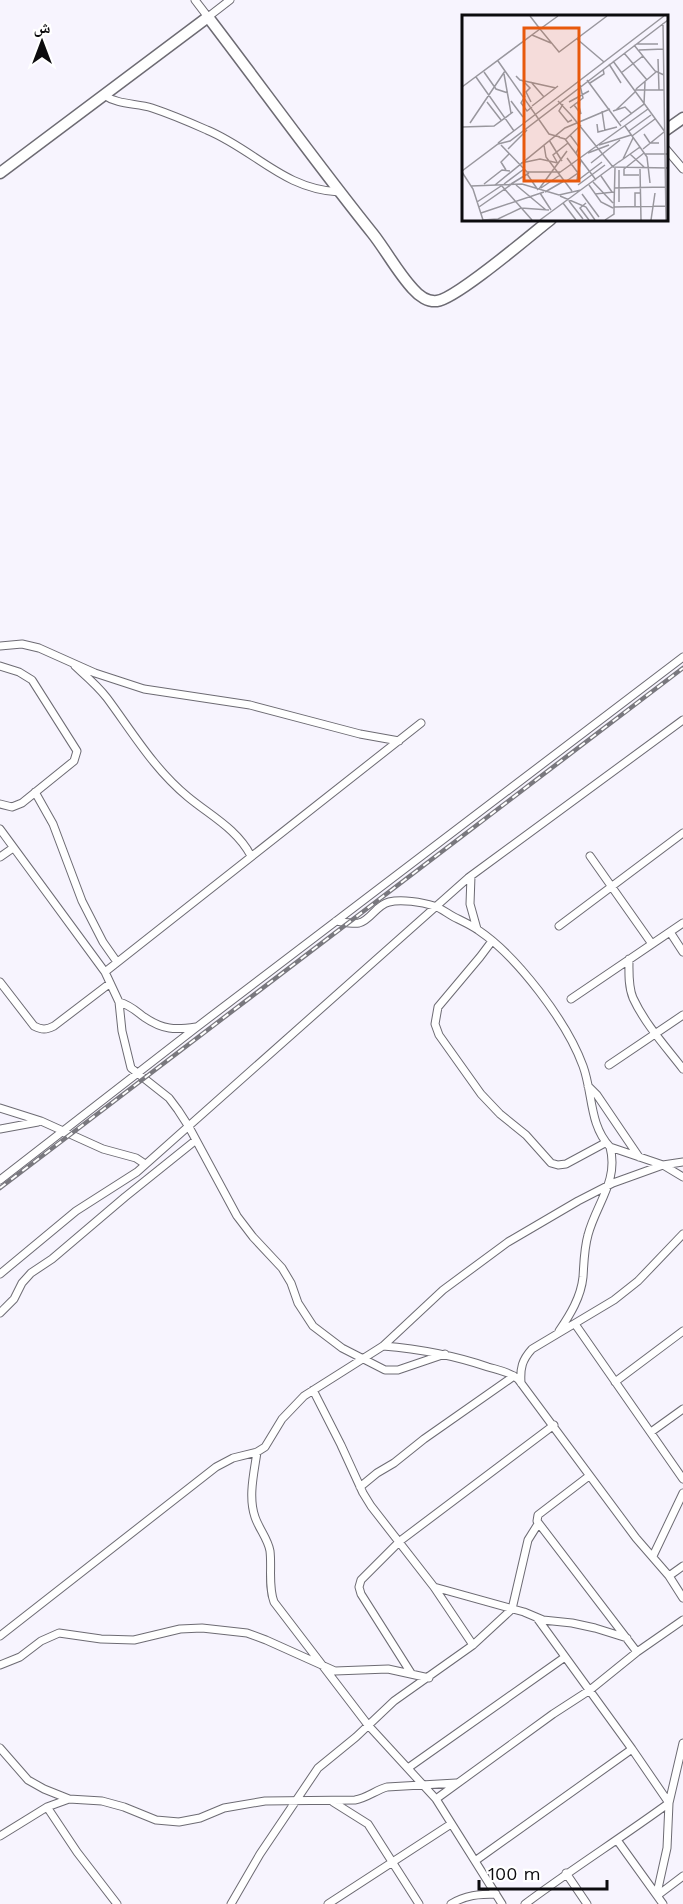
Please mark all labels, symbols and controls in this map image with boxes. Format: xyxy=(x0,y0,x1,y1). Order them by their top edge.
north arrow xyxy=(12,12,72,72)
inset map xyxy=(462,15,668,220)
text: ش xyxy=(34,18,51,37)
scale bar xyxy=(479,1853,606,1891)
text: 100 m xyxy=(488,1863,541,1884)

